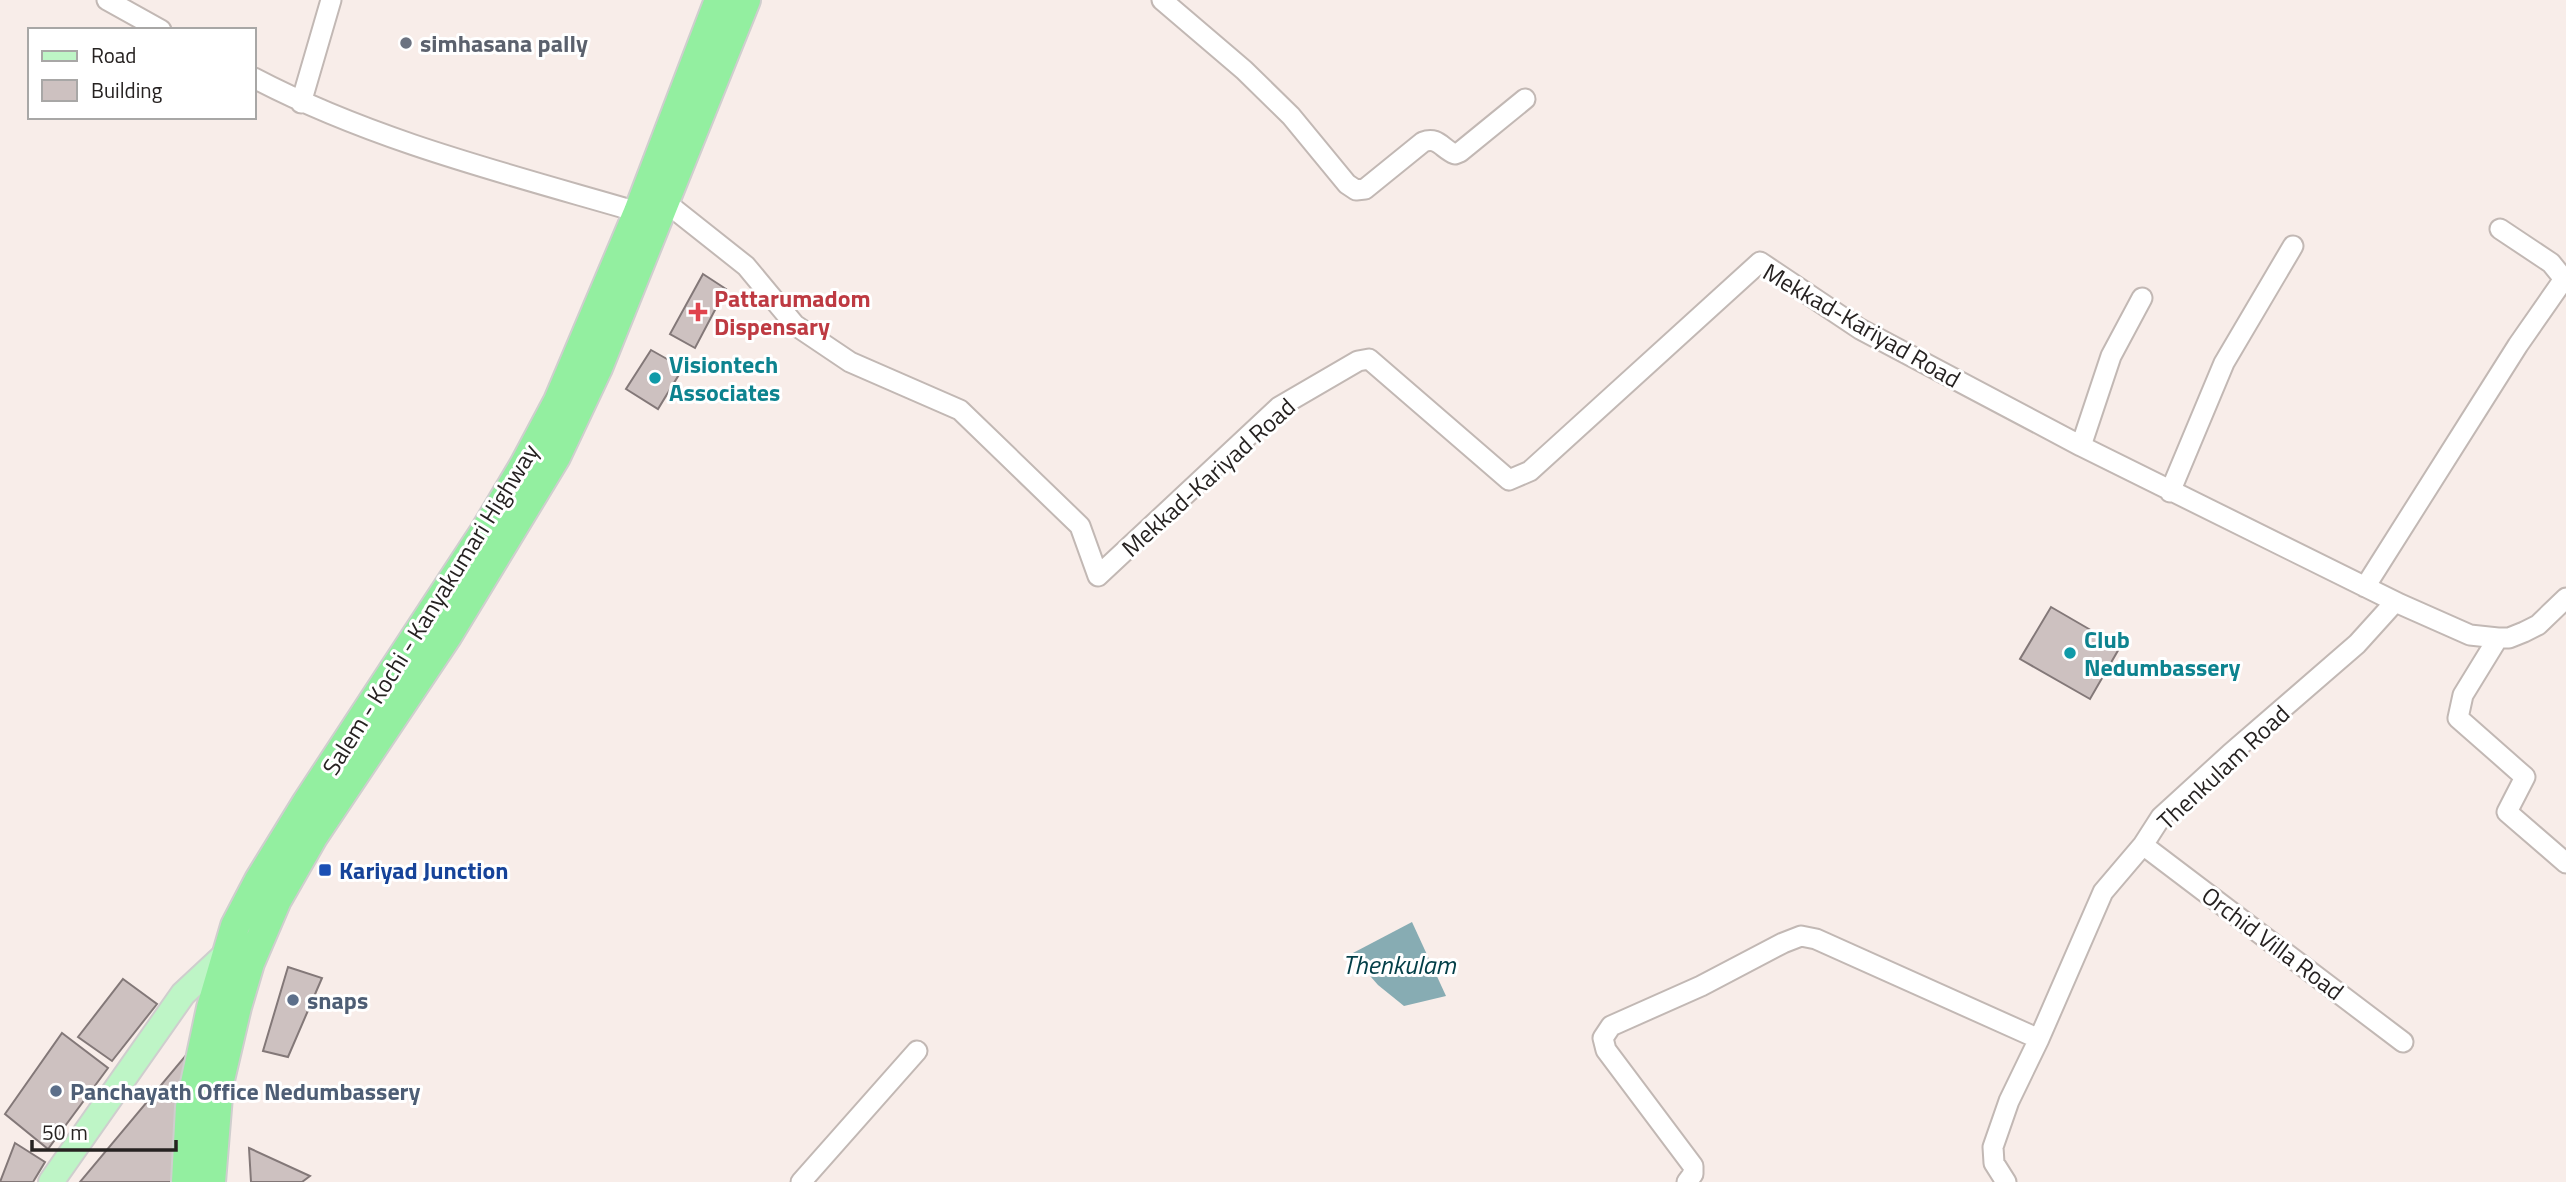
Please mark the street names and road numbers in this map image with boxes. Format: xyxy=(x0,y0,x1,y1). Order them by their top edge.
street label: Mekkad-Kariyad Road xyxy=(1756,254,1968,396)
street label: Mekkad-Kariyad Road xyxy=(1113,389,1303,565)
street label: Salem - Kochi - Kanyakumari Highway xyxy=(313,436,547,782)
street label: Thenkulam Road xyxy=(2149,696,2297,838)
street label: Orchid Villa Road xyxy=(2194,877,2352,1009)

